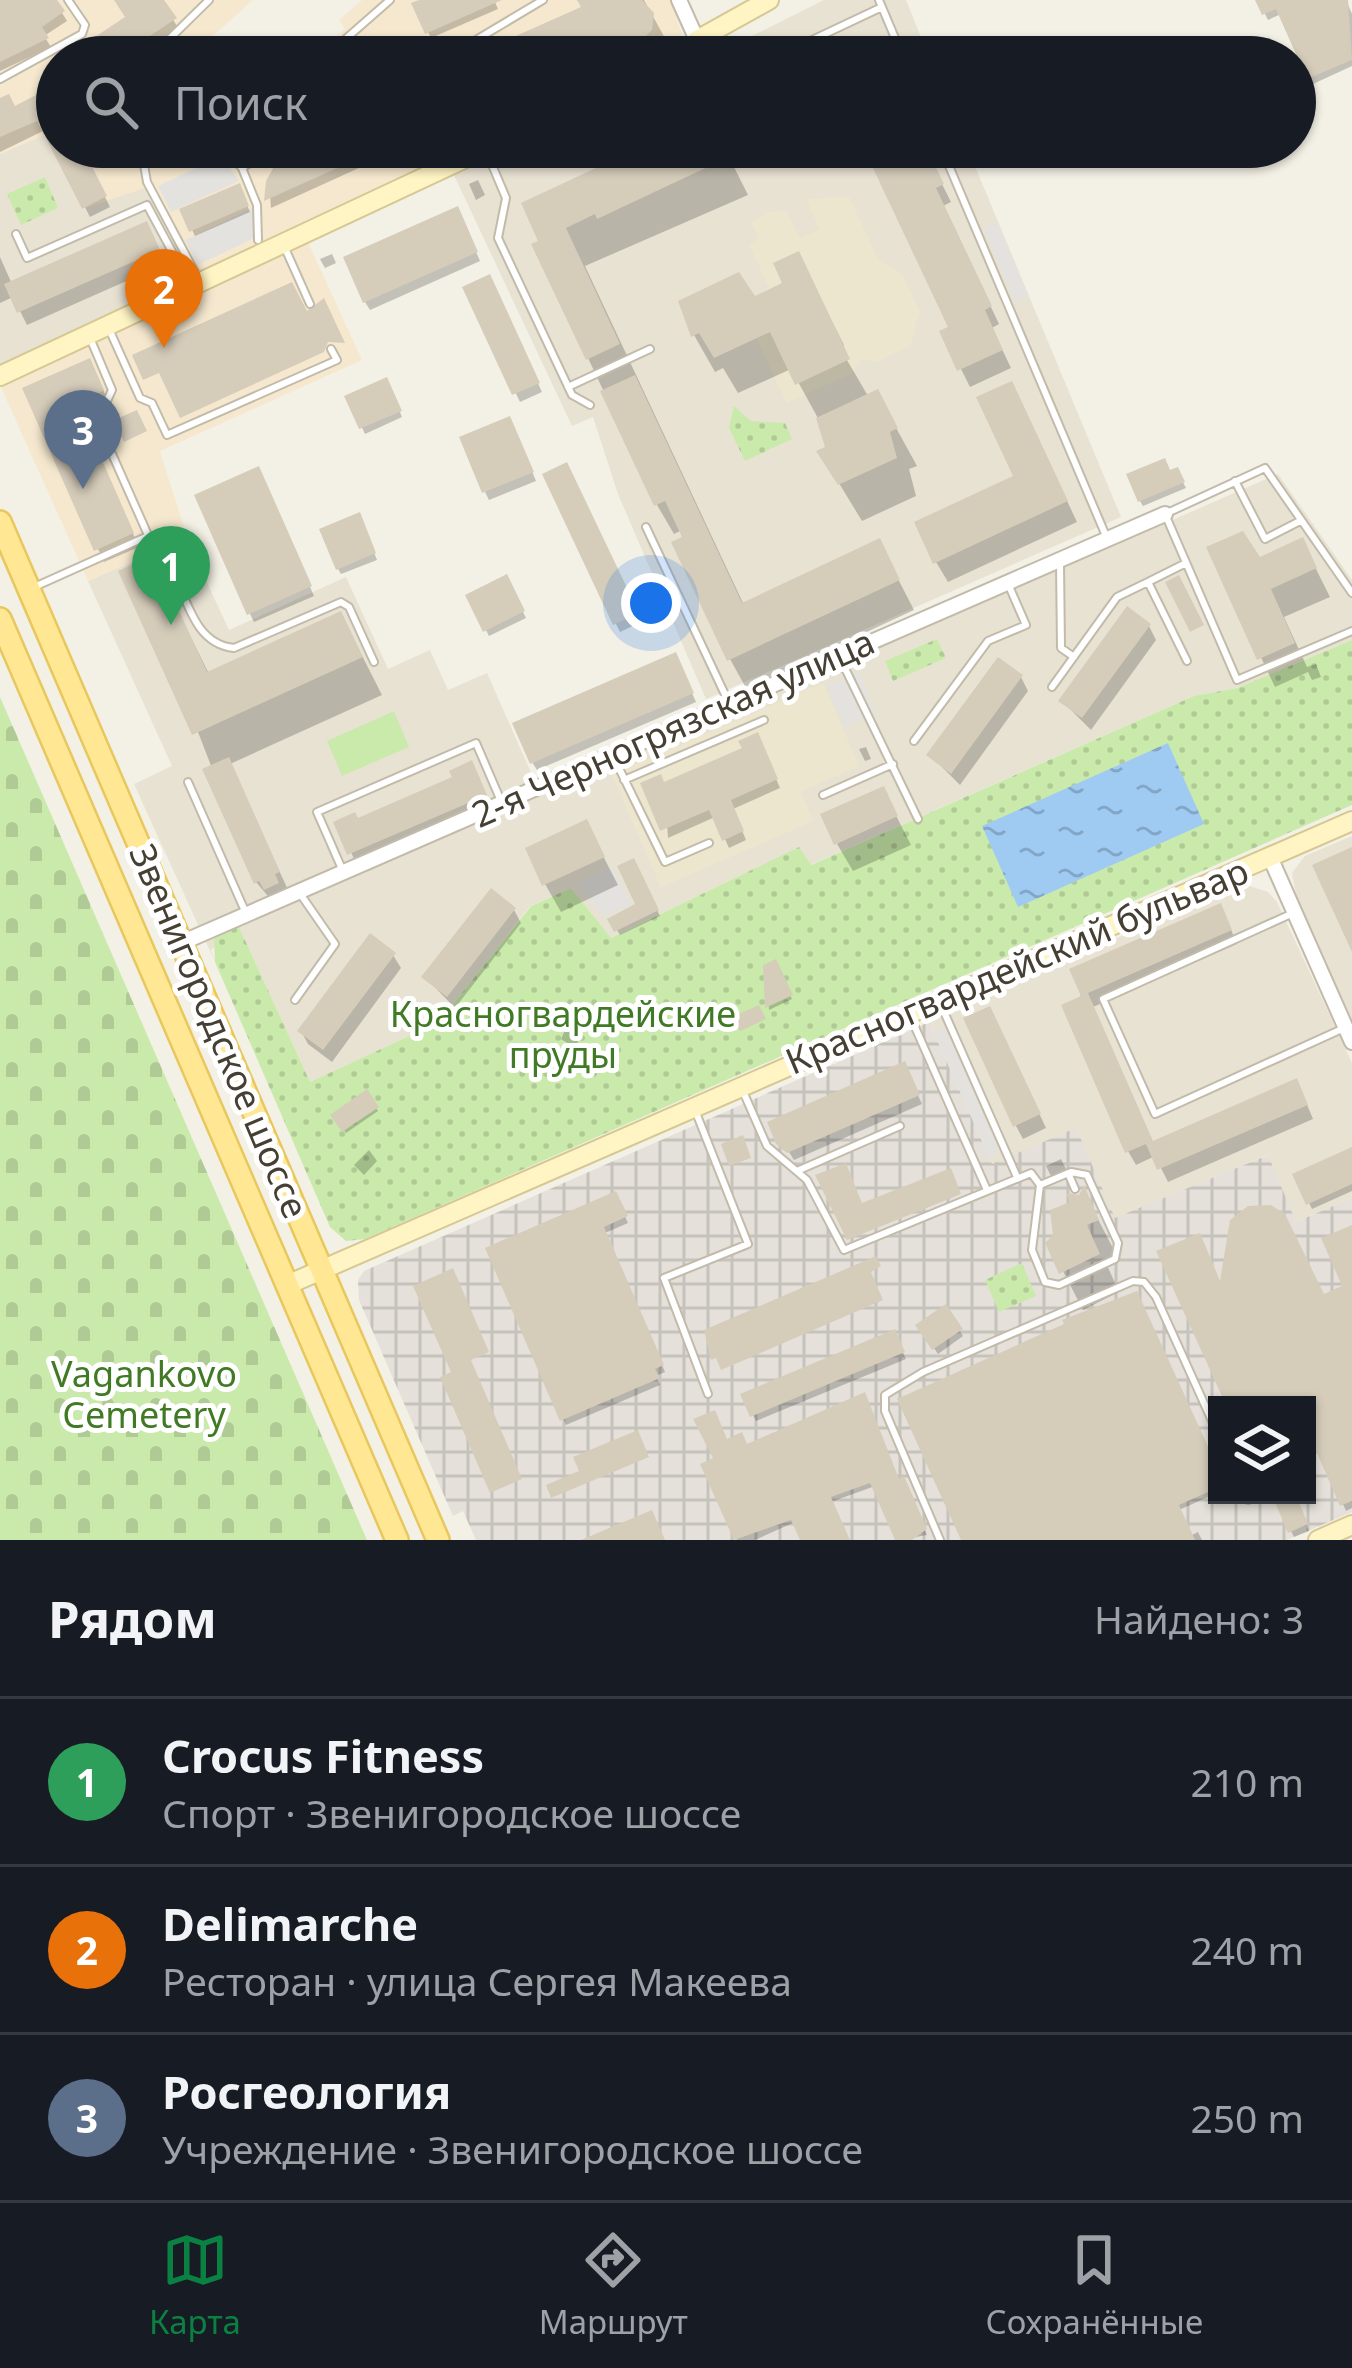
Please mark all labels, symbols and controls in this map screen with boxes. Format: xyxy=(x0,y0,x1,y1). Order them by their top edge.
search box xyxy=(36,36,1316,168)
icon: search xyxy=(78,69,144,135)
text: Поиск xyxy=(174,72,308,133)
pin: 2 xyxy=(125,249,203,348)
pin: 3 xyxy=(44,390,122,489)
pin: 1 xyxy=(132,526,210,625)
your location xyxy=(621,573,681,633)
street label: 2-я Черногрязская улица xyxy=(464,617,882,839)
street label: Звенигородское шоссе xyxy=(118,836,321,1225)
street label: Красногвардейский бульвар xyxy=(778,846,1256,1085)
park label: Красногвардейские пруды xyxy=(390,989,736,1079)
park label: Vagankovo Cemetery xyxy=(51,1349,237,1439)
map controls xyxy=(1208,1396,1316,1504)
button: layers xyxy=(1208,1396,1316,1504)
text: Рядом xyxy=(48,1583,217,1653)
text: Найдено: 3 xyxy=(1094,1592,1304,1645)
text: Crocus Fitness xyxy=(162,1725,484,1786)
text: 1 xyxy=(76,1755,98,1808)
text: 210 m xyxy=(1190,1755,1304,1808)
text: Спорт · Звенигородское шоссе xyxy=(162,1786,741,1839)
text: Delimarche xyxy=(162,1893,418,1954)
text: 2 xyxy=(76,1923,98,1976)
text: 240 m xyxy=(1190,1923,1304,1976)
text: Ресторан · улица Сергея Макеева xyxy=(162,1954,792,2007)
text: Росгеология xyxy=(162,2061,451,2122)
text: 3 xyxy=(76,2091,98,2144)
text: 250 m xyxy=(1190,2091,1304,2144)
text: Учреждение · Звенигородское шоссе xyxy=(162,2122,863,2175)
tab: Карта xyxy=(149,2227,241,2344)
tab: Маршрут xyxy=(539,2227,688,2344)
tab: Сохранённые xyxy=(986,2227,1203,2344)

